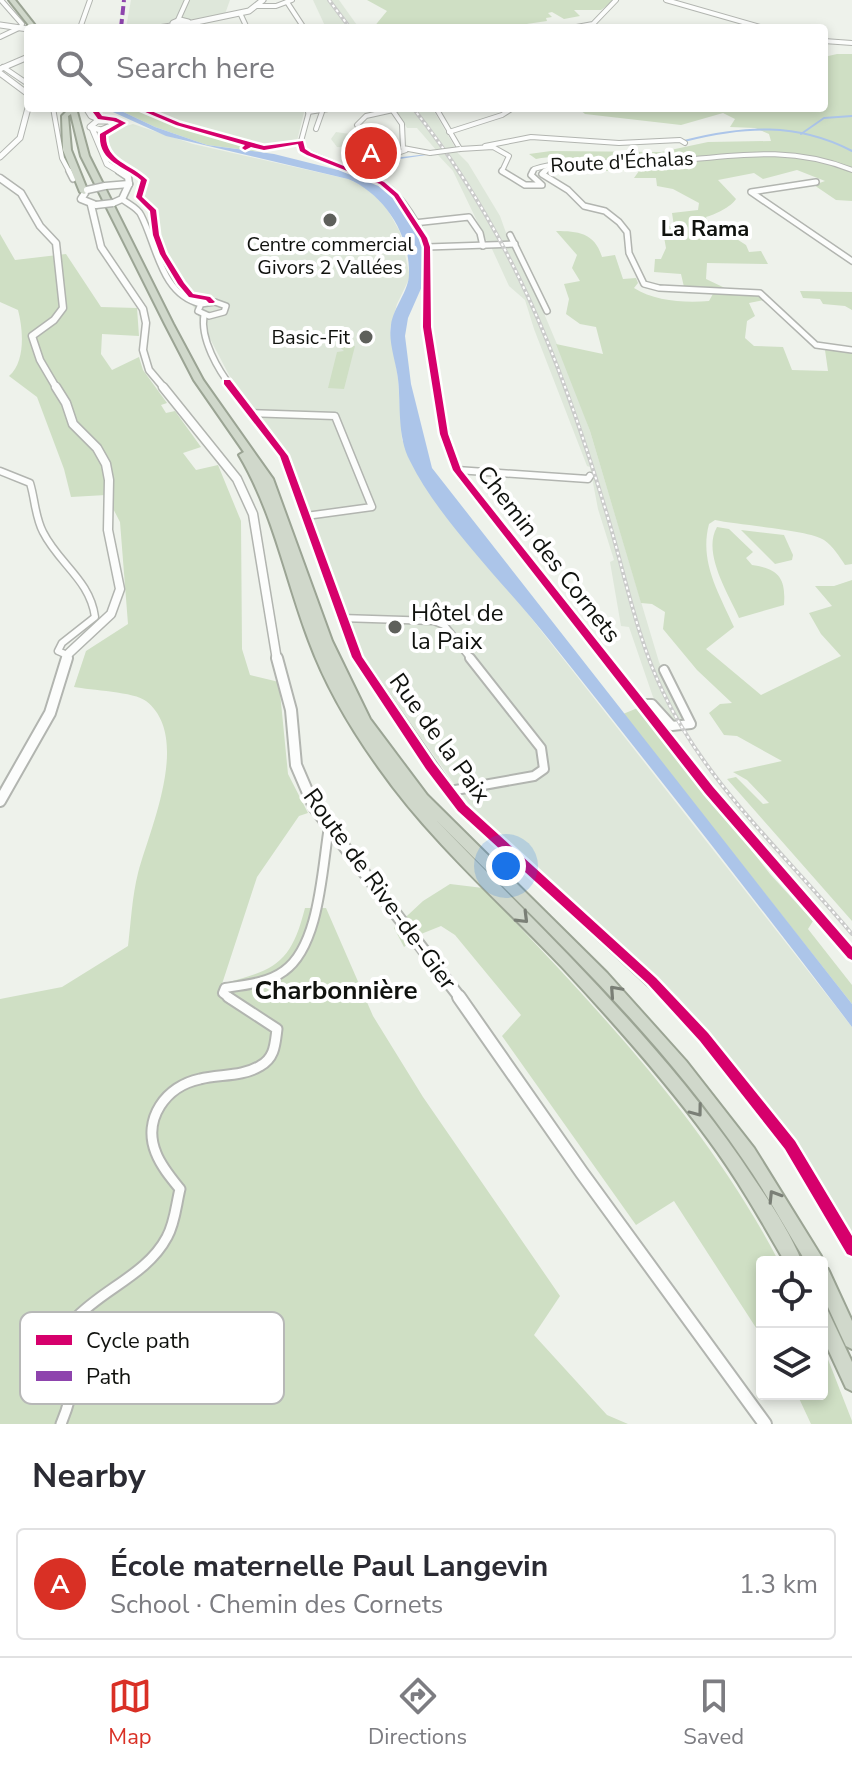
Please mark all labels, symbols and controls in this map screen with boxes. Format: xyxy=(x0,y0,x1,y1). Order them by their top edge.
search box xyxy=(24,24,828,112)
icon: search xyxy=(52,46,96,90)
text: Search here xyxy=(116,48,275,89)
pin: A xyxy=(345,123,397,183)
street label: Route d'Échalas xyxy=(550,145,694,179)
marker: Centre commercial Givors 2 Vallées xyxy=(321,211,339,229)
district label: La Rama xyxy=(661,214,749,244)
place label: Centre commercial Givors 2 Vallées xyxy=(246,231,414,281)
place label: Basic-Fit xyxy=(271,324,351,351)
marker: Basic-Fit xyxy=(357,328,375,346)
street label: Chemin des Cornets xyxy=(470,459,628,649)
place label: Hôtel de la Paix xyxy=(411,597,504,657)
marker: Hôtel de la Paix xyxy=(386,618,404,636)
street label: Rue de la Paix xyxy=(382,667,498,810)
street label: Route de Rive-de-Gier xyxy=(296,782,464,996)
your location xyxy=(486,846,526,886)
one-way arrow xyxy=(514,909,528,923)
district label: Charbonnière xyxy=(254,973,418,1008)
one-way arrow xyxy=(610,985,625,1000)
one-way arrow xyxy=(687,1102,701,1116)
one-way arrow xyxy=(769,1190,784,1205)
map controls xyxy=(756,1256,828,1400)
button: locate xyxy=(756,1256,828,1328)
legend xyxy=(20,1312,284,1404)
text: Cycle path xyxy=(86,1326,190,1356)
button: layers xyxy=(756,1328,828,1400)
text: Path xyxy=(86,1362,131,1392)
text: Nearby xyxy=(32,1453,146,1499)
text: École maternelle Paul Langevin xyxy=(110,1546,548,1587)
text: A xyxy=(50,1567,70,1602)
text: 1.3 km xyxy=(739,1567,818,1602)
text: School · Chemin des Cornets xyxy=(110,1587,443,1622)
tab: Map xyxy=(108,1674,152,1752)
tab: Directions xyxy=(368,1674,467,1752)
tab: Saved xyxy=(683,1674,744,1752)

